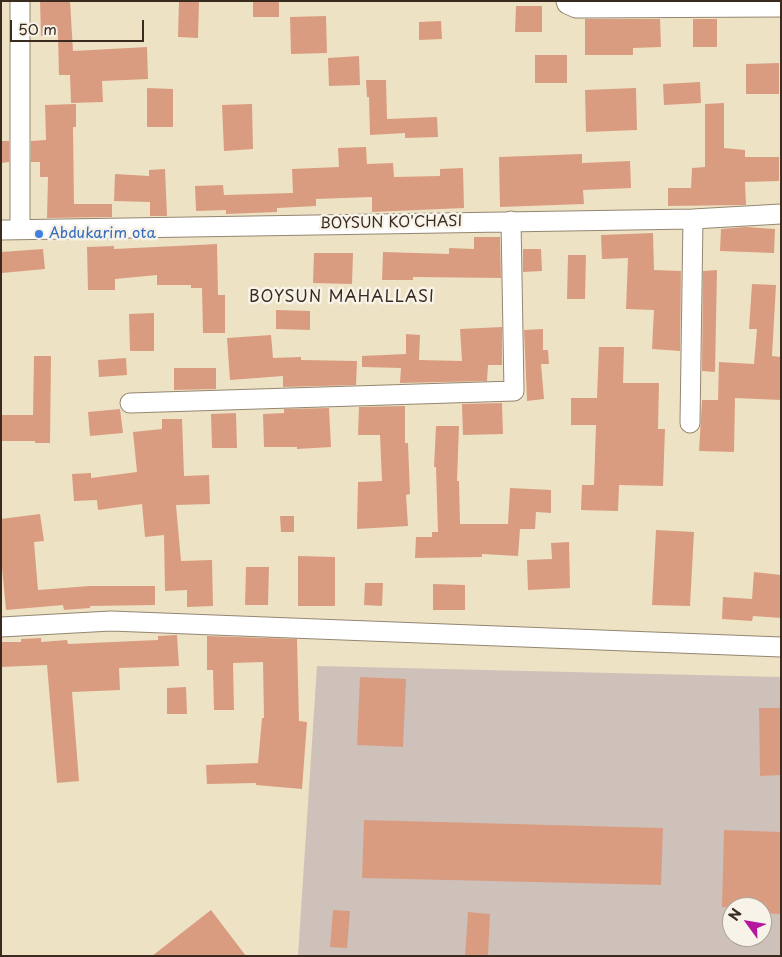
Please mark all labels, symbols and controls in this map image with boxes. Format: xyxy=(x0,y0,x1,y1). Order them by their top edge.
scale bar xyxy=(12,10,146,42)
text: 50 m xyxy=(18,17,57,40)
street label: BOYSUN KO'CHASI xyxy=(320,213,462,233)
place label: Abdukarim ota xyxy=(49,225,156,243)
marker: Abdukarim ota xyxy=(33,228,45,240)
district label: BOYSUN MAHALLASI xyxy=(248,288,436,308)
north arrow xyxy=(722,897,772,947)
text: N xyxy=(723,904,747,925)

